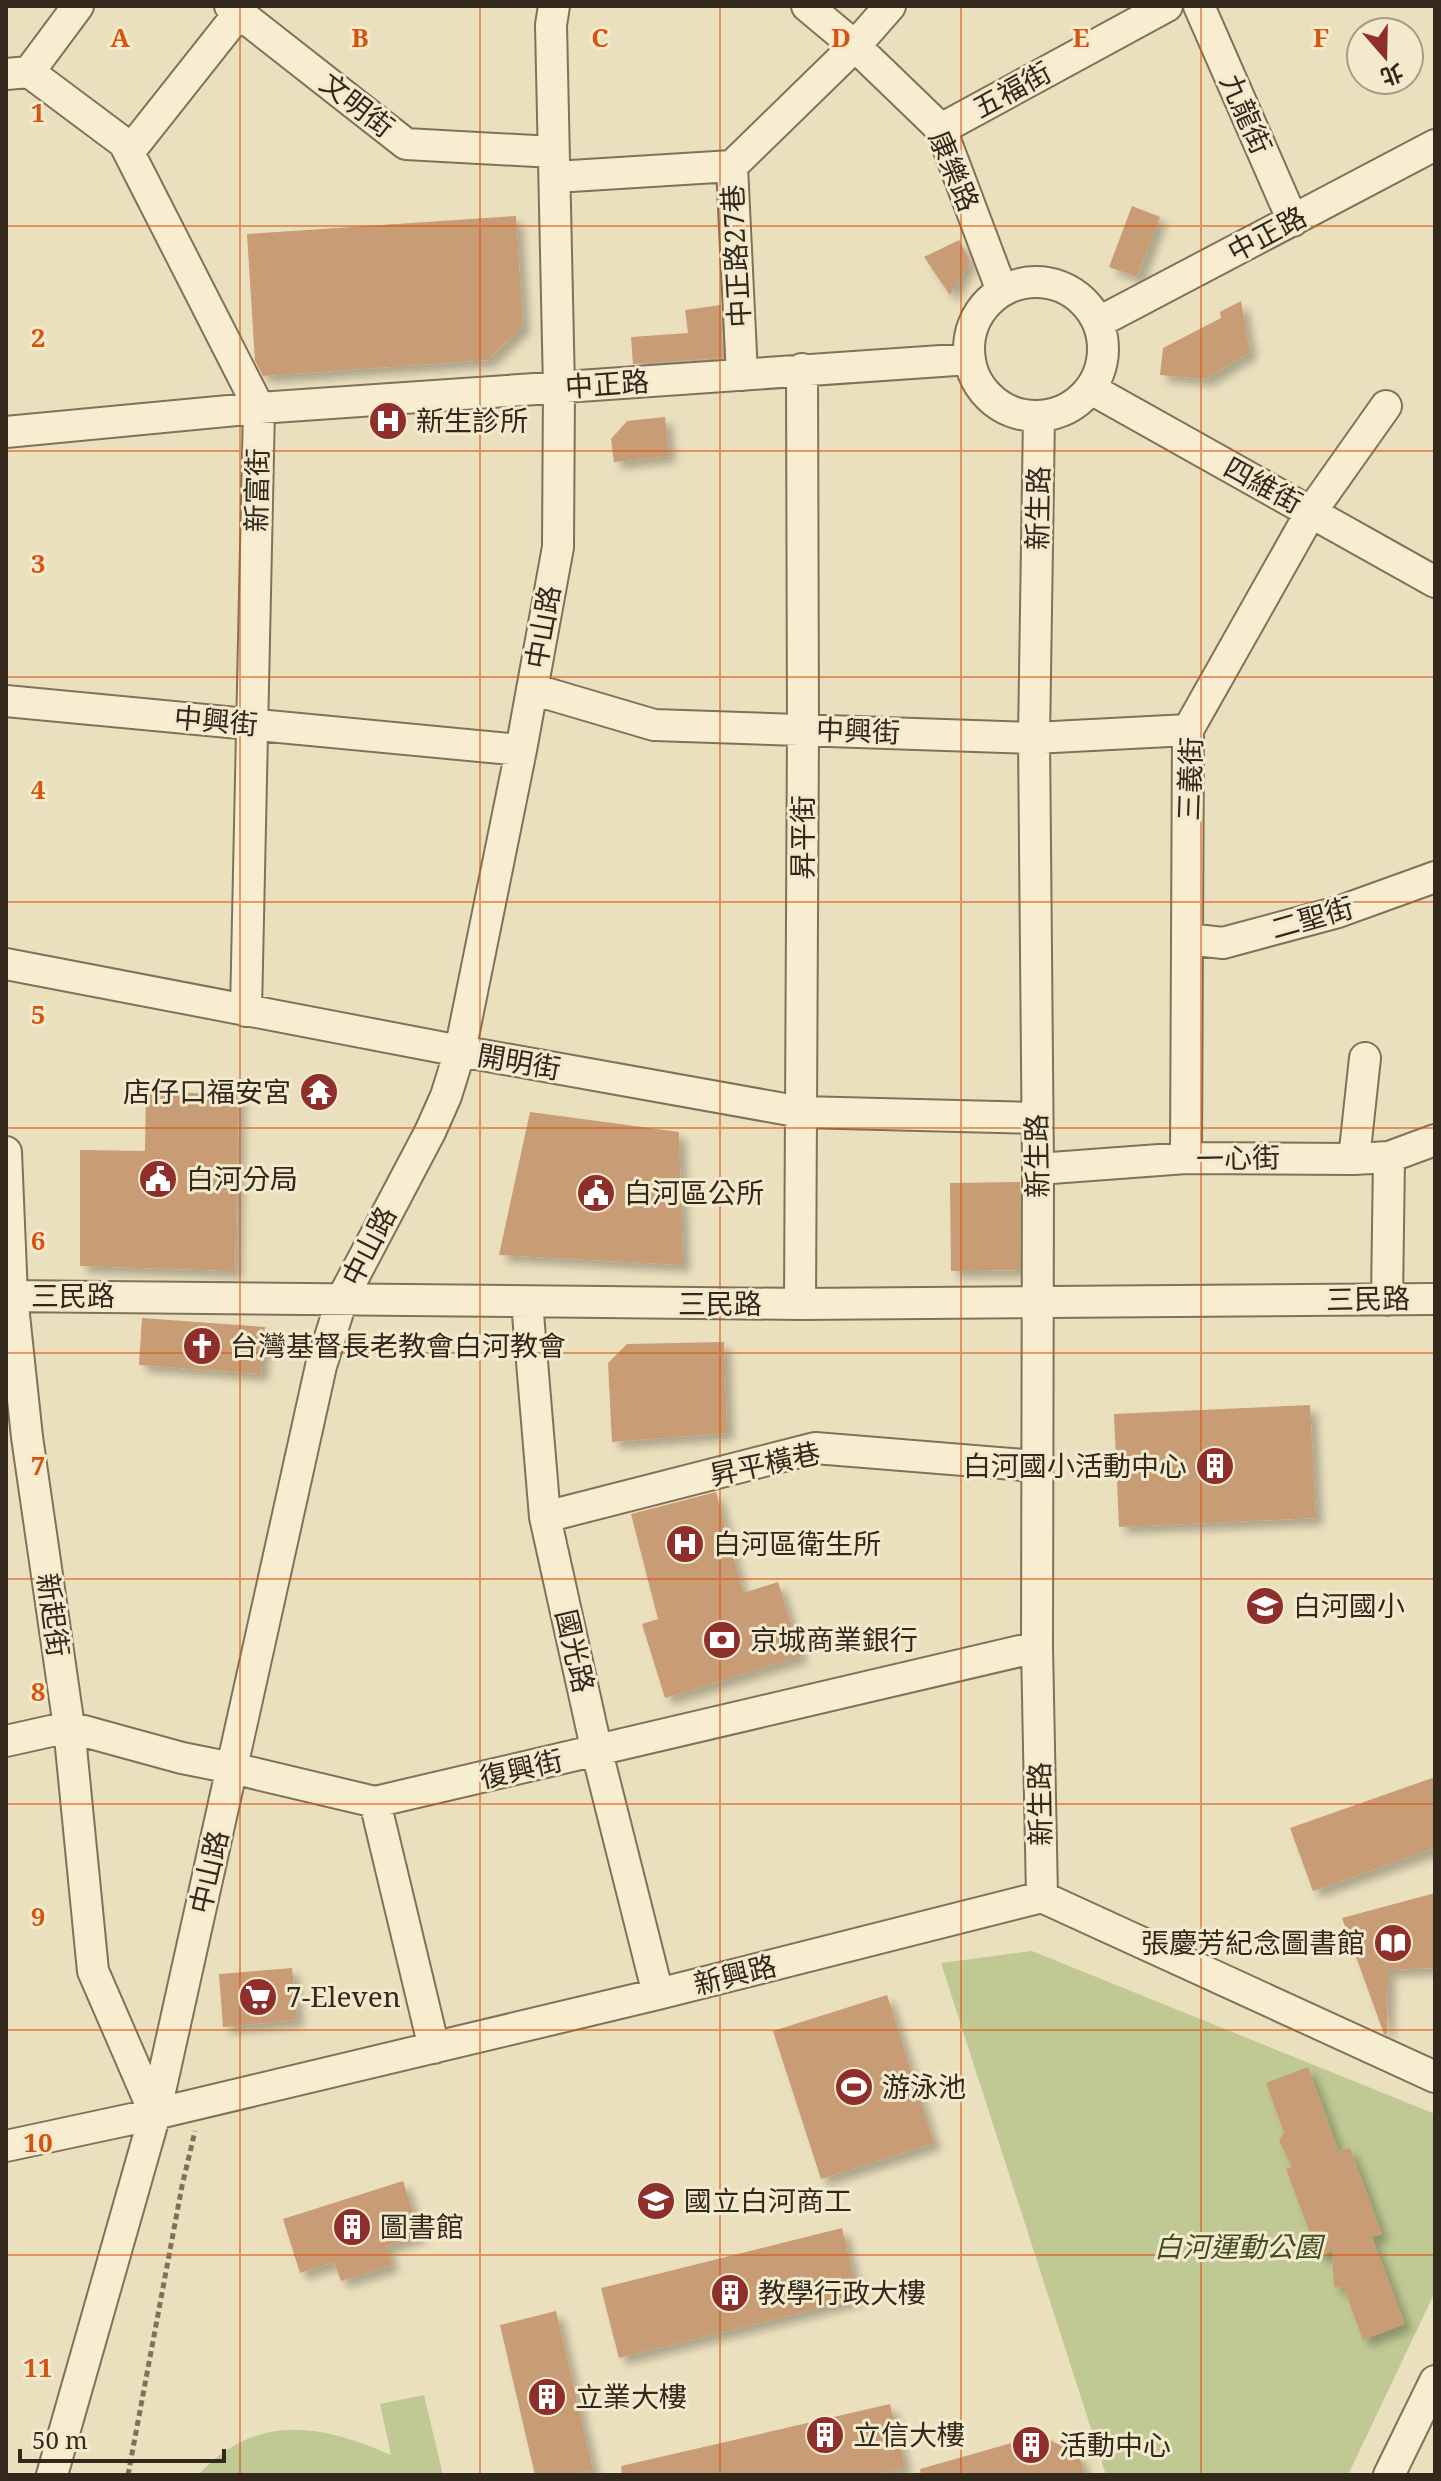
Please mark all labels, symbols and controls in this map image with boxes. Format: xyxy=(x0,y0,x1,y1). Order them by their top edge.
north arrow xyxy=(1345,16,1425,96)
text: A xyxy=(110,19,130,55)
text: B xyxy=(351,19,369,55)
text: C xyxy=(591,19,609,55)
text: D xyxy=(831,19,851,55)
text: E xyxy=(1073,19,1090,55)
text: F xyxy=(1313,19,1329,55)
street label: 五福街 xyxy=(966,52,1057,126)
text: 北 xyxy=(1377,58,1408,94)
street label: 文明街 xyxy=(313,63,402,145)
street label: 九龍街 xyxy=(1212,67,1281,160)
text: 1 xyxy=(31,94,45,130)
street label: 康樂路 xyxy=(921,125,989,217)
street label: 中正路27巷 xyxy=(712,183,758,329)
street label: 中正路 xyxy=(1221,197,1313,270)
text: 2 xyxy=(31,319,45,355)
street label: 中正路 xyxy=(564,361,650,405)
hospital icon: 新生診所 xyxy=(367,400,409,442)
place label: 新生診所 xyxy=(416,401,528,439)
street label: 四維街 xyxy=(1218,447,1309,521)
street label: 新富街 xyxy=(236,448,276,532)
street label: 新生路 xyxy=(1017,466,1057,550)
text: 3 xyxy=(31,545,45,581)
street label: 中山路 xyxy=(516,582,568,671)
street label: 中興街 xyxy=(173,697,260,743)
street label: 中興街 xyxy=(815,710,901,750)
street label: 三義街 xyxy=(1169,736,1209,822)
text: 4 xyxy=(31,771,46,807)
street label: 昇平街 xyxy=(783,795,821,879)
street label: 二聖街 xyxy=(1266,887,1357,947)
text: 5 xyxy=(31,996,45,1032)
street label: 開明街 xyxy=(475,1035,564,1087)
temple icon: 店仔口福安宮 xyxy=(298,1071,340,1113)
place label: 店仔口福安宮 xyxy=(123,1072,291,1110)
street label: 新生路 xyxy=(1016,1114,1056,1198)
street label: 一心街 xyxy=(1196,1137,1280,1177)
public building icon: 白河分局 xyxy=(137,1158,179,1200)
place label: 白河分局 xyxy=(186,1159,298,1197)
public building icon: 白河區公所 xyxy=(575,1172,617,1214)
place label: 白河區公所 xyxy=(624,1173,764,1211)
street label: 中山路 xyxy=(332,1199,404,1292)
text: 6 xyxy=(31,1222,45,1258)
street label: 三民路 xyxy=(31,1276,115,1314)
street label: 三民路 xyxy=(1326,1278,1410,1318)
street label: 三民路 xyxy=(678,1284,762,1322)
church icon: 台灣基督長老教會白河教會 xyxy=(181,1325,223,1367)
place label: 台灣基督長老教會白河教會 xyxy=(230,1326,566,1364)
street label: 昇平橫巷 xyxy=(706,1433,824,1493)
building icon: 白河國小活動中心 xyxy=(1194,1445,1236,1487)
place label: 白河國小活動中心 xyxy=(963,1446,1187,1484)
text: 7 xyxy=(31,1447,45,1483)
hospital icon: 白河區衛生所 xyxy=(664,1523,706,1565)
place label: 白河區衛生所 xyxy=(713,1524,881,1562)
street label: 新起街 xyxy=(29,1571,79,1659)
school or university icon: 白河國小 xyxy=(1244,1585,1286,1627)
place label: 白河國小 xyxy=(1293,1586,1405,1624)
street label: 國光路 xyxy=(548,1606,604,1696)
bank icon: 京城商業銀行 xyxy=(701,1619,743,1661)
place label: 京城商業銀行 xyxy=(750,1620,918,1658)
text: 8 xyxy=(31,1673,45,1709)
street label: 復興街 xyxy=(476,1740,566,1796)
street label: 新生路 xyxy=(1019,1762,1059,1846)
street label: 中山路 xyxy=(180,1827,236,1917)
text: 9 xyxy=(31,1898,45,1934)
library icon: 張慶芳紀念圖書館 xyxy=(1372,1922,1414,1964)
place label: 張慶芳紀念圖書館 xyxy=(1141,1923,1365,1961)
street label: 新興路 xyxy=(689,1945,780,2003)
supermarket icon: 7-Eleven xyxy=(237,1976,279,2018)
place label: 7-Eleven xyxy=(286,1977,401,2015)
sports icon: 游泳池 xyxy=(833,2066,875,2108)
place label: 游泳池 xyxy=(882,2067,966,2105)
text: 10 xyxy=(23,2124,53,2160)
school or university icon: 國立白河商工 xyxy=(635,2180,677,2222)
place label: 國立白河商工 xyxy=(684,2181,852,2219)
building icon: 圖書館 xyxy=(331,2206,373,2248)
place label: 圖書館 xyxy=(380,2207,464,2245)
park label: 白河運動公園 xyxy=(1154,2227,1326,2265)
building icon: 教學行政大樓 xyxy=(709,2272,751,2314)
place label: 教學行政大樓 xyxy=(758,2273,926,2311)
text: 11 xyxy=(23,2349,53,2385)
building icon: 立業大樓 xyxy=(526,2376,568,2418)
place label: 立業大樓 xyxy=(575,2377,687,2415)
scale bar xyxy=(20,2413,224,2463)
building icon: 立信大樓 xyxy=(804,2414,846,2456)
place label: 立信大樓 xyxy=(853,2415,965,2453)
text: 50 m xyxy=(32,2423,88,2456)
building icon: 活動中心 xyxy=(1010,2424,1052,2466)
place label: 活動中心 xyxy=(1059,2425,1171,2463)

